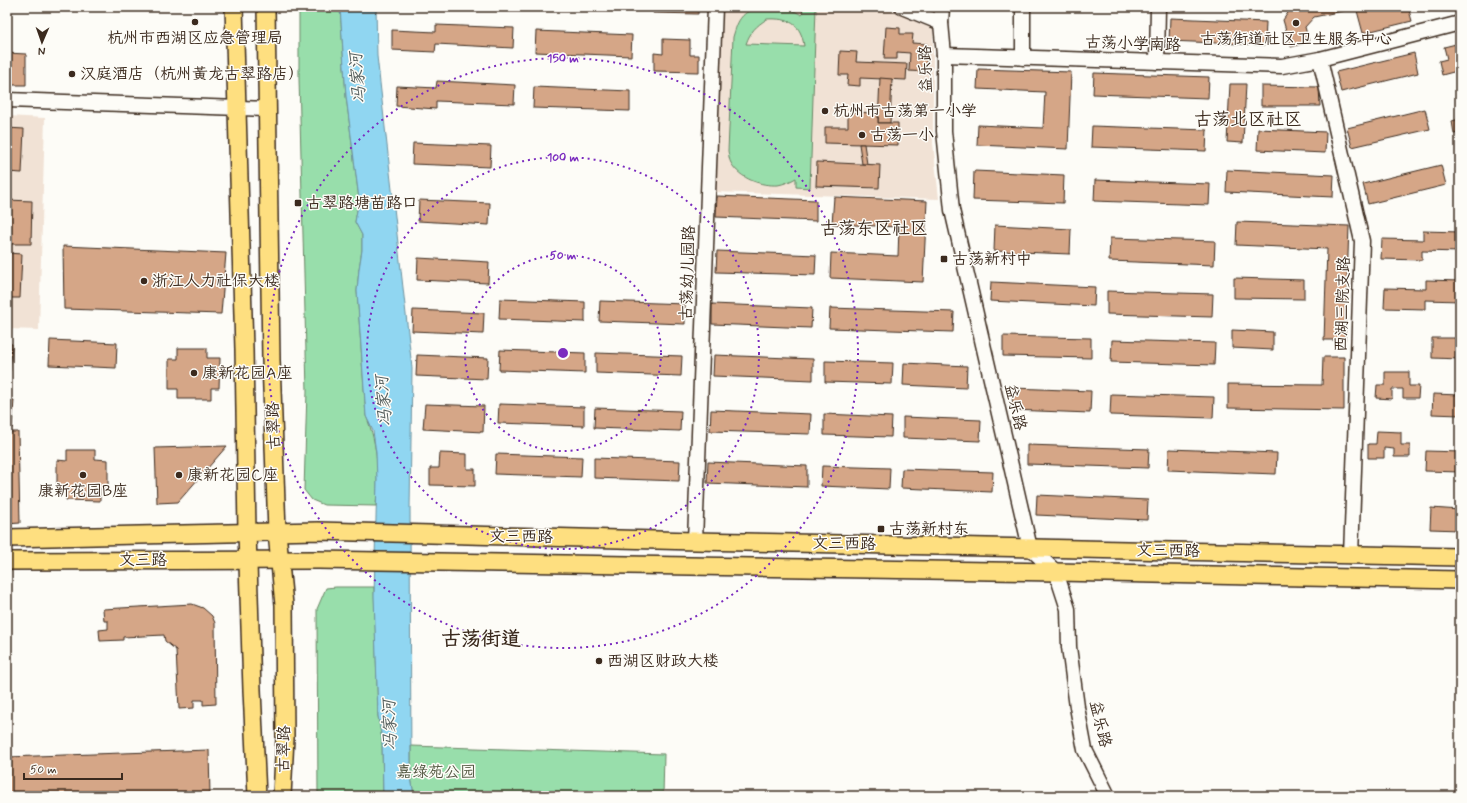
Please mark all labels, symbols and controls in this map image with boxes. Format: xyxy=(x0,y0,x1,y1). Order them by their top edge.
marker: 杭州市西湖区应急管理局 xyxy=(190,17,200,27)
marker: 古荡街道社区卫生服务中心 xyxy=(1291,18,1301,28)
north arrow xyxy=(22,22,62,62)
place label: 杭州市西湖区应急管理局 xyxy=(107,28,283,49)
place label: 古荡街道社区卫生服务中心 xyxy=(1200,29,1392,50)
street label: 古荡小学南路 xyxy=(1085,32,1181,56)
text: N xyxy=(38,44,46,58)
street label: 益乐路 xyxy=(915,45,937,93)
water label: 冯家河 xyxy=(345,49,371,104)
text: 150 m xyxy=(547,51,579,67)
place label: 汉庭酒店（杭州黄龙古翠路店） xyxy=(80,64,304,85)
marker: 汉庭酒店（杭州黄龙古翠路店） xyxy=(67,69,77,79)
place label: 杭州市古荡第一小学 xyxy=(833,101,977,122)
marker: 杭州市古荡第一小学 xyxy=(820,106,830,116)
district label: 古荡北区社区 xyxy=(1194,108,1302,132)
place label: 古荡一小 xyxy=(870,125,934,146)
marker: 古荡一小 xyxy=(857,130,867,140)
text: 100 m xyxy=(547,150,580,166)
place label: 古翠路塘苗路口 xyxy=(306,193,418,214)
marker: 古翠路塘苗路口 xyxy=(293,198,303,208)
district label: 古荡东区社区 xyxy=(820,217,928,241)
street label: 古荡幼儿园路 xyxy=(676,225,700,321)
text: 50 m xyxy=(550,248,577,264)
place label: 古荡新村中 xyxy=(952,249,1032,270)
marker: 古荡新村中 xyxy=(939,254,949,264)
street label: 西湖三院支路 xyxy=(1331,256,1355,352)
place label: 浙江人力社保大楼 xyxy=(152,271,280,292)
marker: 浙江人力社保大楼 xyxy=(139,276,149,286)
centre of rings xyxy=(556,346,570,360)
place label: 康新花园A座 xyxy=(202,363,292,384)
marker: 康新花园A座 xyxy=(189,368,199,378)
water label: 冯家河 xyxy=(371,372,397,427)
street label: 益乐路 xyxy=(999,381,1031,433)
street label: 古翠路 xyxy=(263,402,285,450)
place label: 康新花园C座 xyxy=(187,465,278,486)
marker: 康新花园B座 xyxy=(78,470,88,480)
marker: 康新花园C座 xyxy=(174,470,184,480)
place label: 康新花园B座 xyxy=(38,481,128,502)
place label: 古荡新村东 xyxy=(889,519,969,540)
marker: 古荡新村东 xyxy=(876,524,886,534)
street label: 文三西路 xyxy=(489,526,553,548)
street label: 文三西路 xyxy=(812,533,876,555)
street label: 文三西路 xyxy=(1136,540,1200,562)
street label: 文三路 xyxy=(119,550,167,571)
district label: 古荡街道 xyxy=(441,626,521,653)
place label: 西湖区财政大楼 xyxy=(607,651,719,672)
marker: 西湖区财政大楼 xyxy=(594,656,604,666)
water label: 冯家河 xyxy=(378,696,402,751)
street label: 益乐路 xyxy=(1084,698,1116,750)
street label: 古翠路 xyxy=(273,725,295,773)
scale bar xyxy=(24,755,122,781)
text: 50 m xyxy=(30,762,57,778)
park label: 嘉绿苑公园 xyxy=(396,762,476,783)

